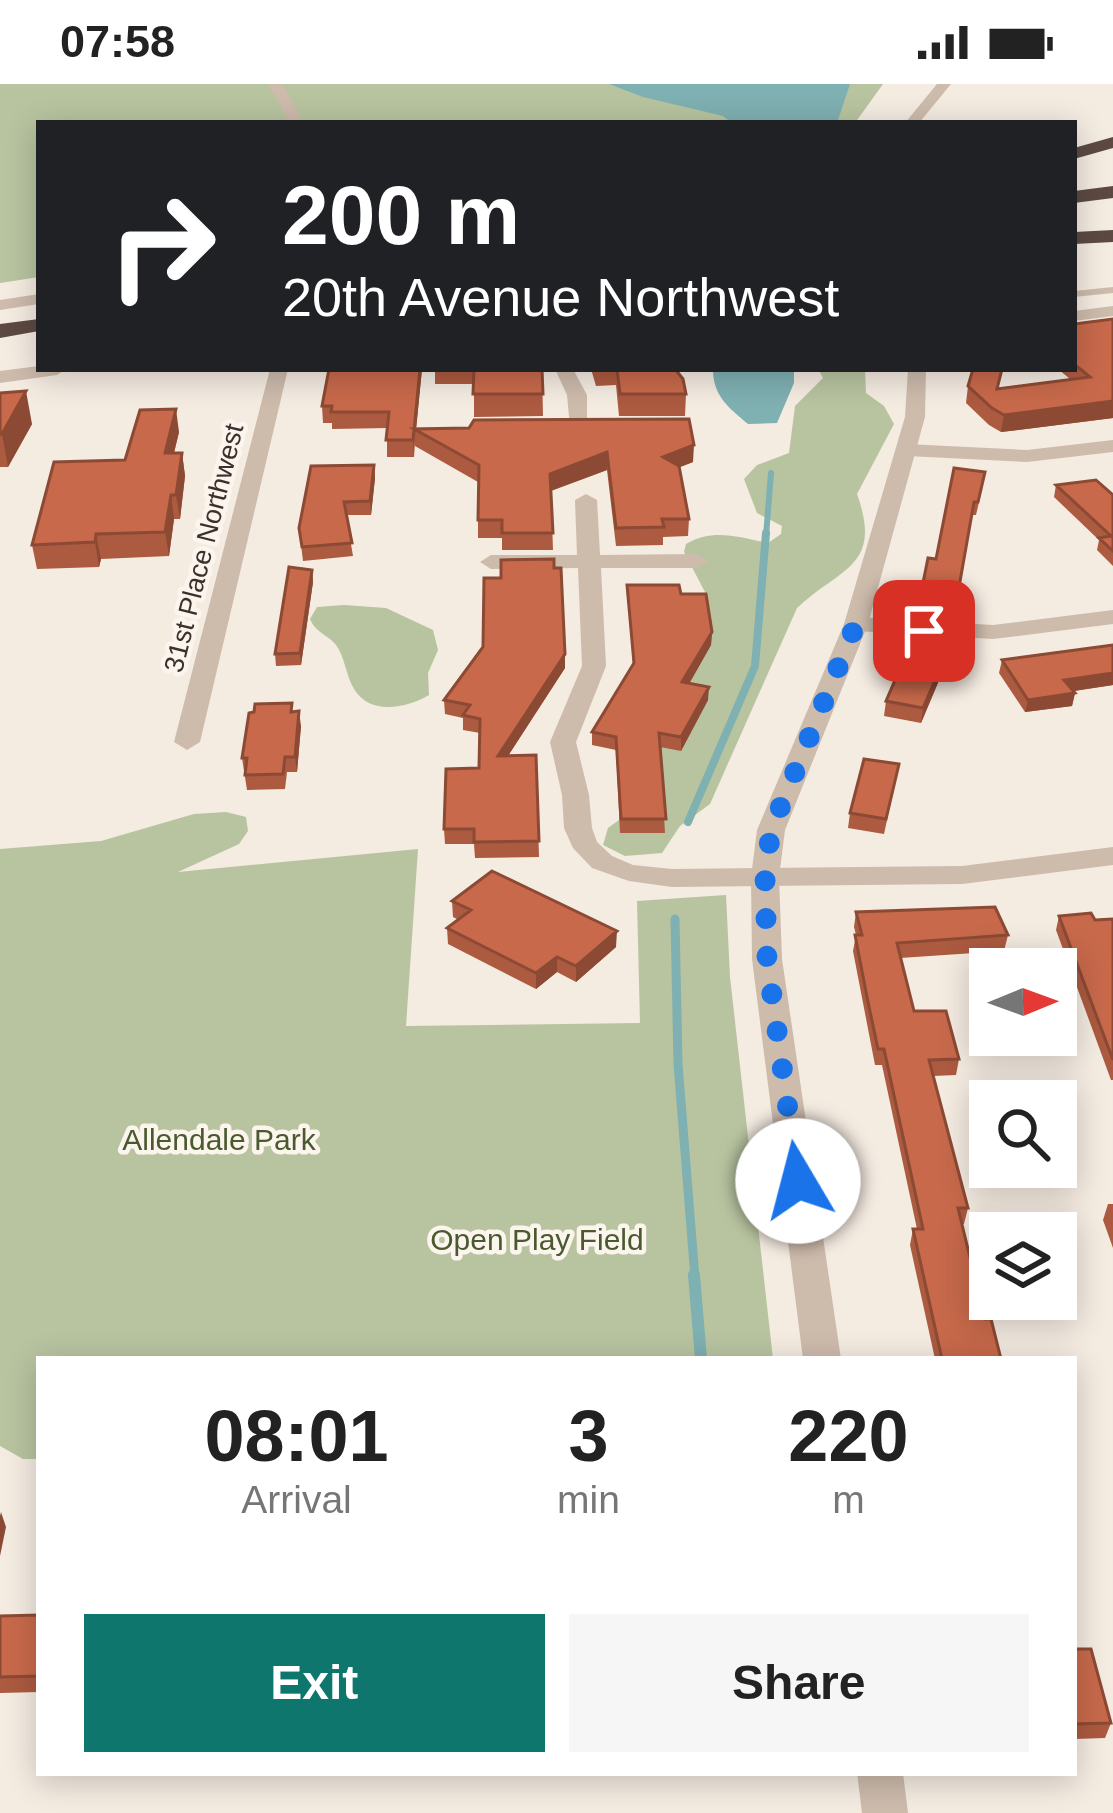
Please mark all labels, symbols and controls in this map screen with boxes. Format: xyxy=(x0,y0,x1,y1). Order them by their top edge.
text: 07:58 xyxy=(60,16,175,67)
icon: right xyxy=(84,168,240,324)
text: 200 m xyxy=(282,168,520,262)
text: 20th Avenue Northwest xyxy=(282,267,839,327)
street label: 31st Place Northwest xyxy=(159,420,250,675)
pin xyxy=(873,580,975,682)
icon: arrive xyxy=(891,598,957,664)
north arrow xyxy=(969,948,1077,1056)
map controls xyxy=(969,948,1077,1320)
button: search xyxy=(969,1080,1077,1188)
position arrow xyxy=(735,1118,861,1244)
park label: Allendale Park xyxy=(122,1123,317,1156)
button: layers xyxy=(969,1212,1077,1320)
park label: Open Play Field xyxy=(430,1223,644,1256)
text: 08:01 xyxy=(204,1396,389,1476)
text: 3 xyxy=(568,1396,609,1476)
text: 220 xyxy=(788,1396,909,1476)
text: Arrival xyxy=(241,1478,352,1521)
text: min xyxy=(557,1478,620,1521)
text: m xyxy=(832,1478,865,1521)
button: Exit xyxy=(84,1614,545,1752)
button: Share xyxy=(569,1614,1029,1752)

